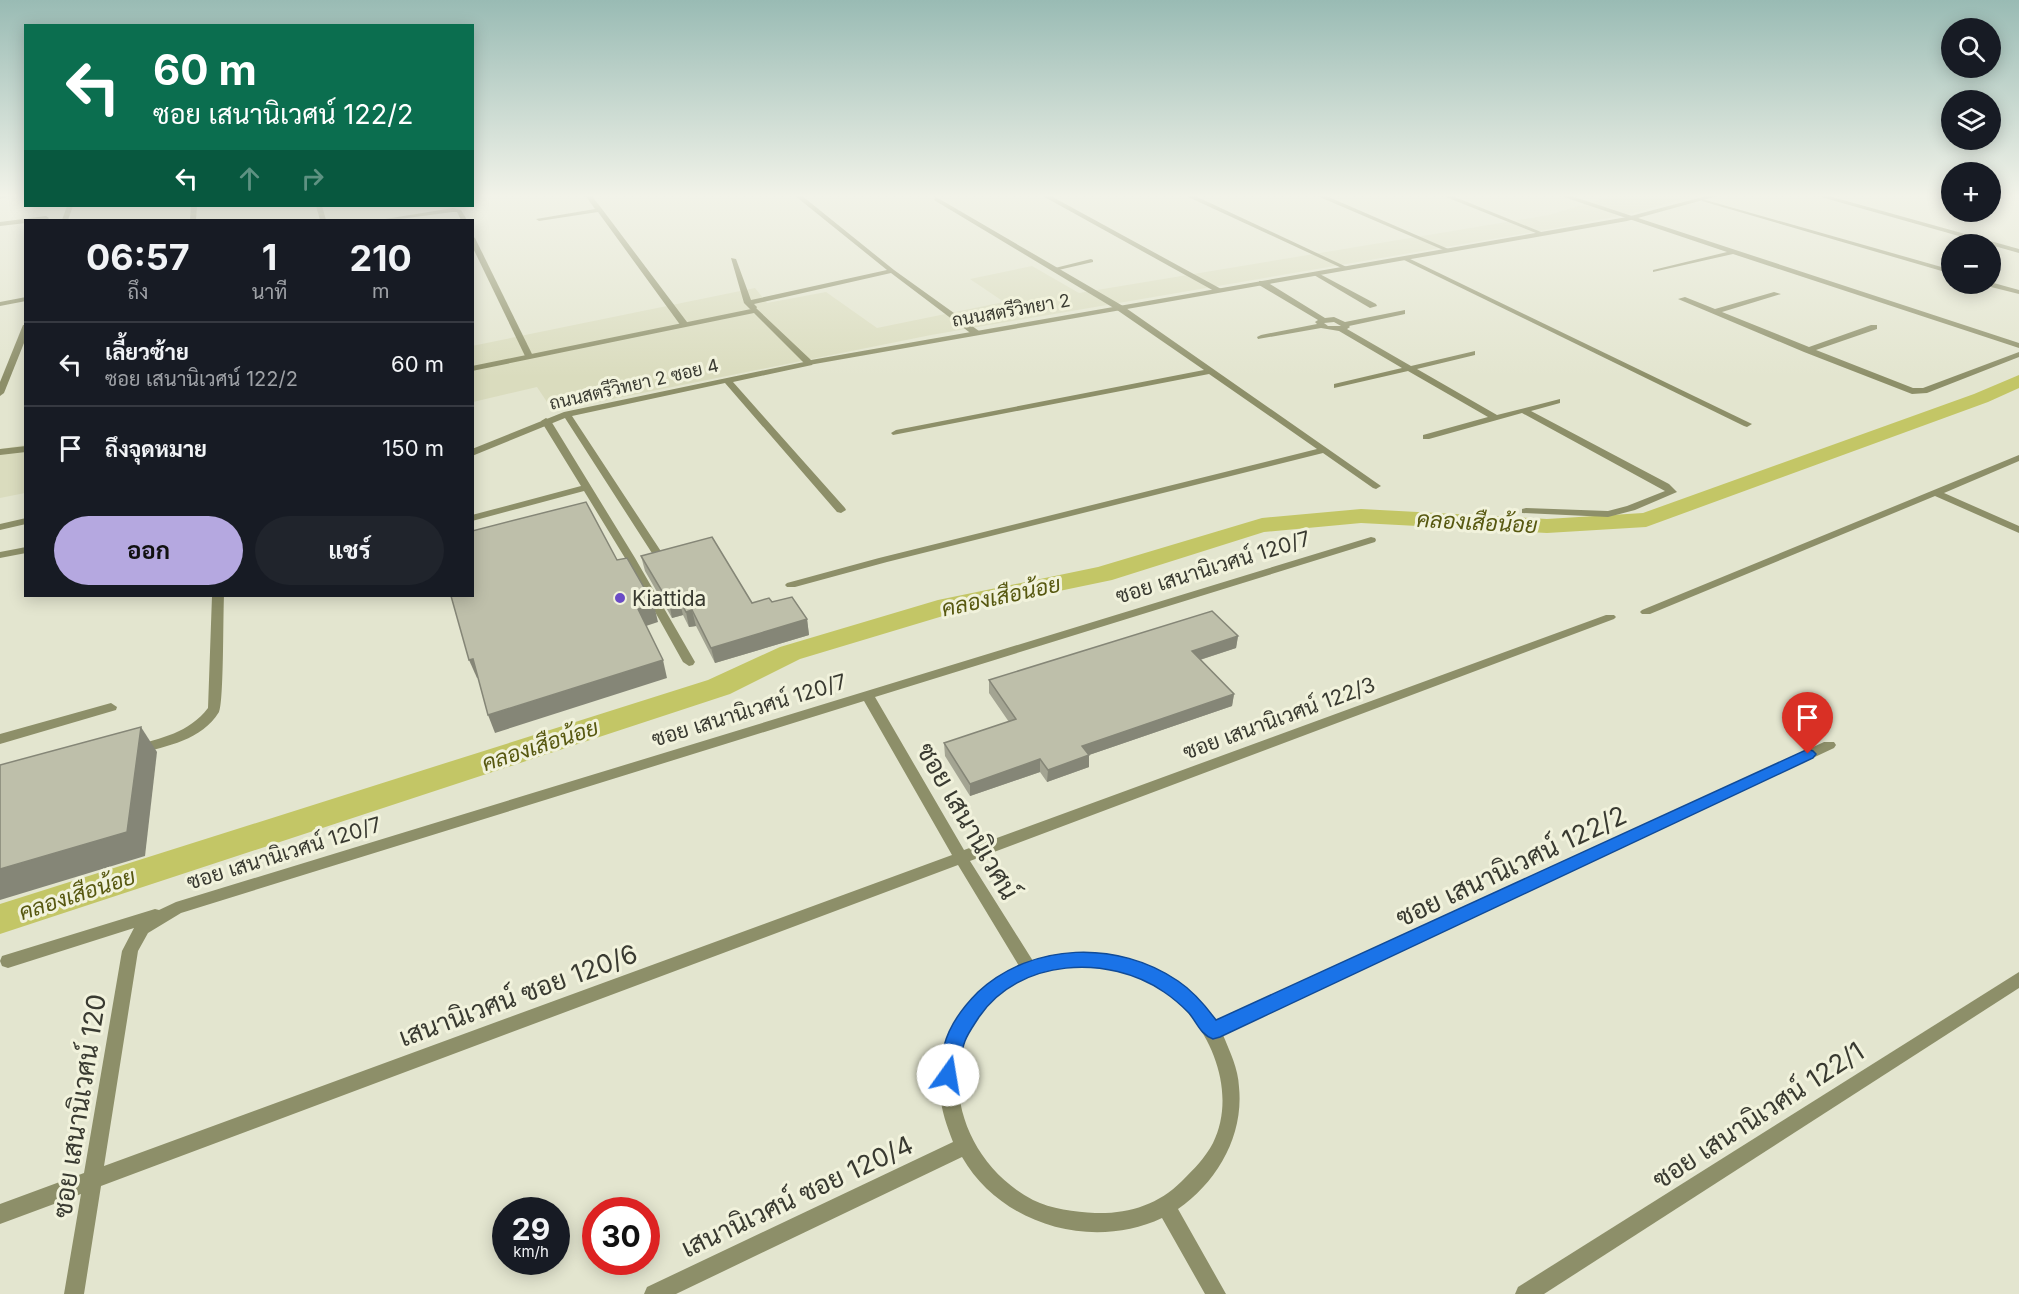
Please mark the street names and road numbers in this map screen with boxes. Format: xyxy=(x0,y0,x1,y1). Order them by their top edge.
street label: ถนนสตรีวิทยา 2 xyxy=(950,287,1072,331)
street label: ถนนสตรีวิทยา 2 ซอย 4 xyxy=(547,352,721,414)
street label: ซอย เสนานิเวศน์ 120/7 xyxy=(1112,525,1313,608)
street label: ซอย เสนานิเวศน์ 120/7 xyxy=(648,668,849,751)
street label: ซอย เสนานิเวศน์ 122/3 xyxy=(1179,671,1379,764)
street label: ซอย เสนานิเวศน์ xyxy=(911,737,1026,905)
street label: ซอย เสนานิเวศน์ 122/2 xyxy=(1390,798,1631,933)
street label: ซอย เสนานิเวศน์ 120/7 xyxy=(183,811,384,894)
street label: เสนานิเวศน์ ซอย 120/6 xyxy=(394,936,641,1053)
street label: ซอย เสนานิเวศน์ 120 xyxy=(45,992,112,1220)
street label: ซอย เสนานิเวศน์ 122/1 xyxy=(1646,1034,1869,1195)
street label: เสนานิเวศน์ ซอย 120/4 xyxy=(676,1128,918,1263)

